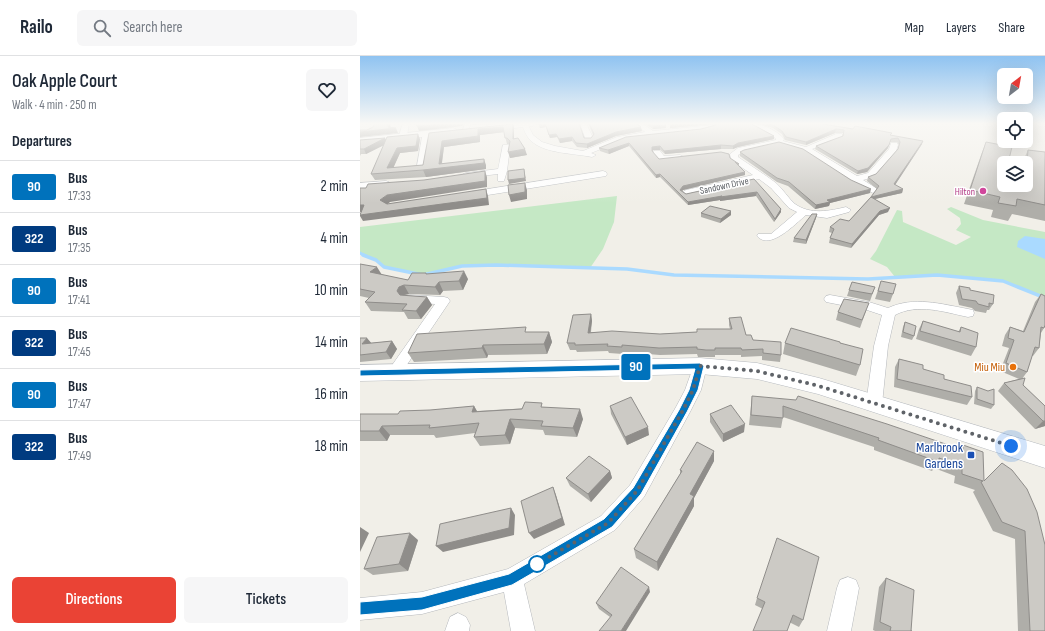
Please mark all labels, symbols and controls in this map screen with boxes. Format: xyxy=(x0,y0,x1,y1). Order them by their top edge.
search box xyxy=(77,10,357,46)
text: Railo xyxy=(20,16,53,39)
icon: search xyxy=(91,17,113,39)
text: Search here xyxy=(123,18,183,37)
text: Map xyxy=(904,19,924,36)
text: Layers xyxy=(946,19,976,36)
text: Share xyxy=(998,19,1025,36)
north arrow xyxy=(997,68,1033,104)
map controls xyxy=(997,68,1033,192)
button: heart xyxy=(306,69,348,111)
text: Oak Apple Court xyxy=(12,70,117,93)
text: Walk · 4 min · 250 m xyxy=(12,97,97,113)
button: locate xyxy=(997,112,1033,148)
text: Departures xyxy=(12,132,72,151)
button: layers xyxy=(997,156,1033,192)
text: Bus xyxy=(68,169,87,188)
street label: Sandown Drive xyxy=(699,175,750,197)
text: 2 min xyxy=(321,177,348,196)
text: 90 xyxy=(27,178,41,195)
place label: Hilton xyxy=(955,186,975,198)
marker: Hilton xyxy=(978,186,988,196)
text: 17:33 xyxy=(68,188,91,204)
text: Bus xyxy=(68,221,87,240)
text: 4 min xyxy=(321,229,348,248)
text: 322 xyxy=(25,230,43,247)
text: 17:35 xyxy=(68,240,91,256)
text: Bus xyxy=(68,273,87,292)
text: 10 min xyxy=(315,281,348,300)
text: 90 xyxy=(27,282,41,299)
text: 17:41 xyxy=(68,292,90,308)
text: Bus xyxy=(68,325,87,344)
text: 14 min xyxy=(315,333,348,352)
text: 322 xyxy=(25,334,43,351)
text: 17:45 xyxy=(68,344,91,360)
line badge: 90 xyxy=(618,354,654,380)
text: 90 xyxy=(629,358,643,375)
place label: Miu Miu xyxy=(974,360,1005,375)
marker: Miu Miu xyxy=(1008,362,1018,372)
text: Bus xyxy=(68,377,87,396)
text: 16 min xyxy=(315,385,348,404)
text: 90 xyxy=(27,386,41,403)
text: 17:47 xyxy=(68,396,91,412)
text: Bus xyxy=(68,429,87,448)
your location xyxy=(1001,436,1021,456)
text: 18 min xyxy=(315,437,348,456)
text: 322 xyxy=(25,438,43,455)
place label: Marlbrook Gardens xyxy=(916,439,964,472)
text: 17:49 xyxy=(68,448,91,464)
marker: Marlbrook Gardens xyxy=(966,450,976,460)
unlabelled marker xyxy=(528,555,546,573)
button: Directions xyxy=(12,577,176,623)
button: Tickets xyxy=(184,577,348,623)

